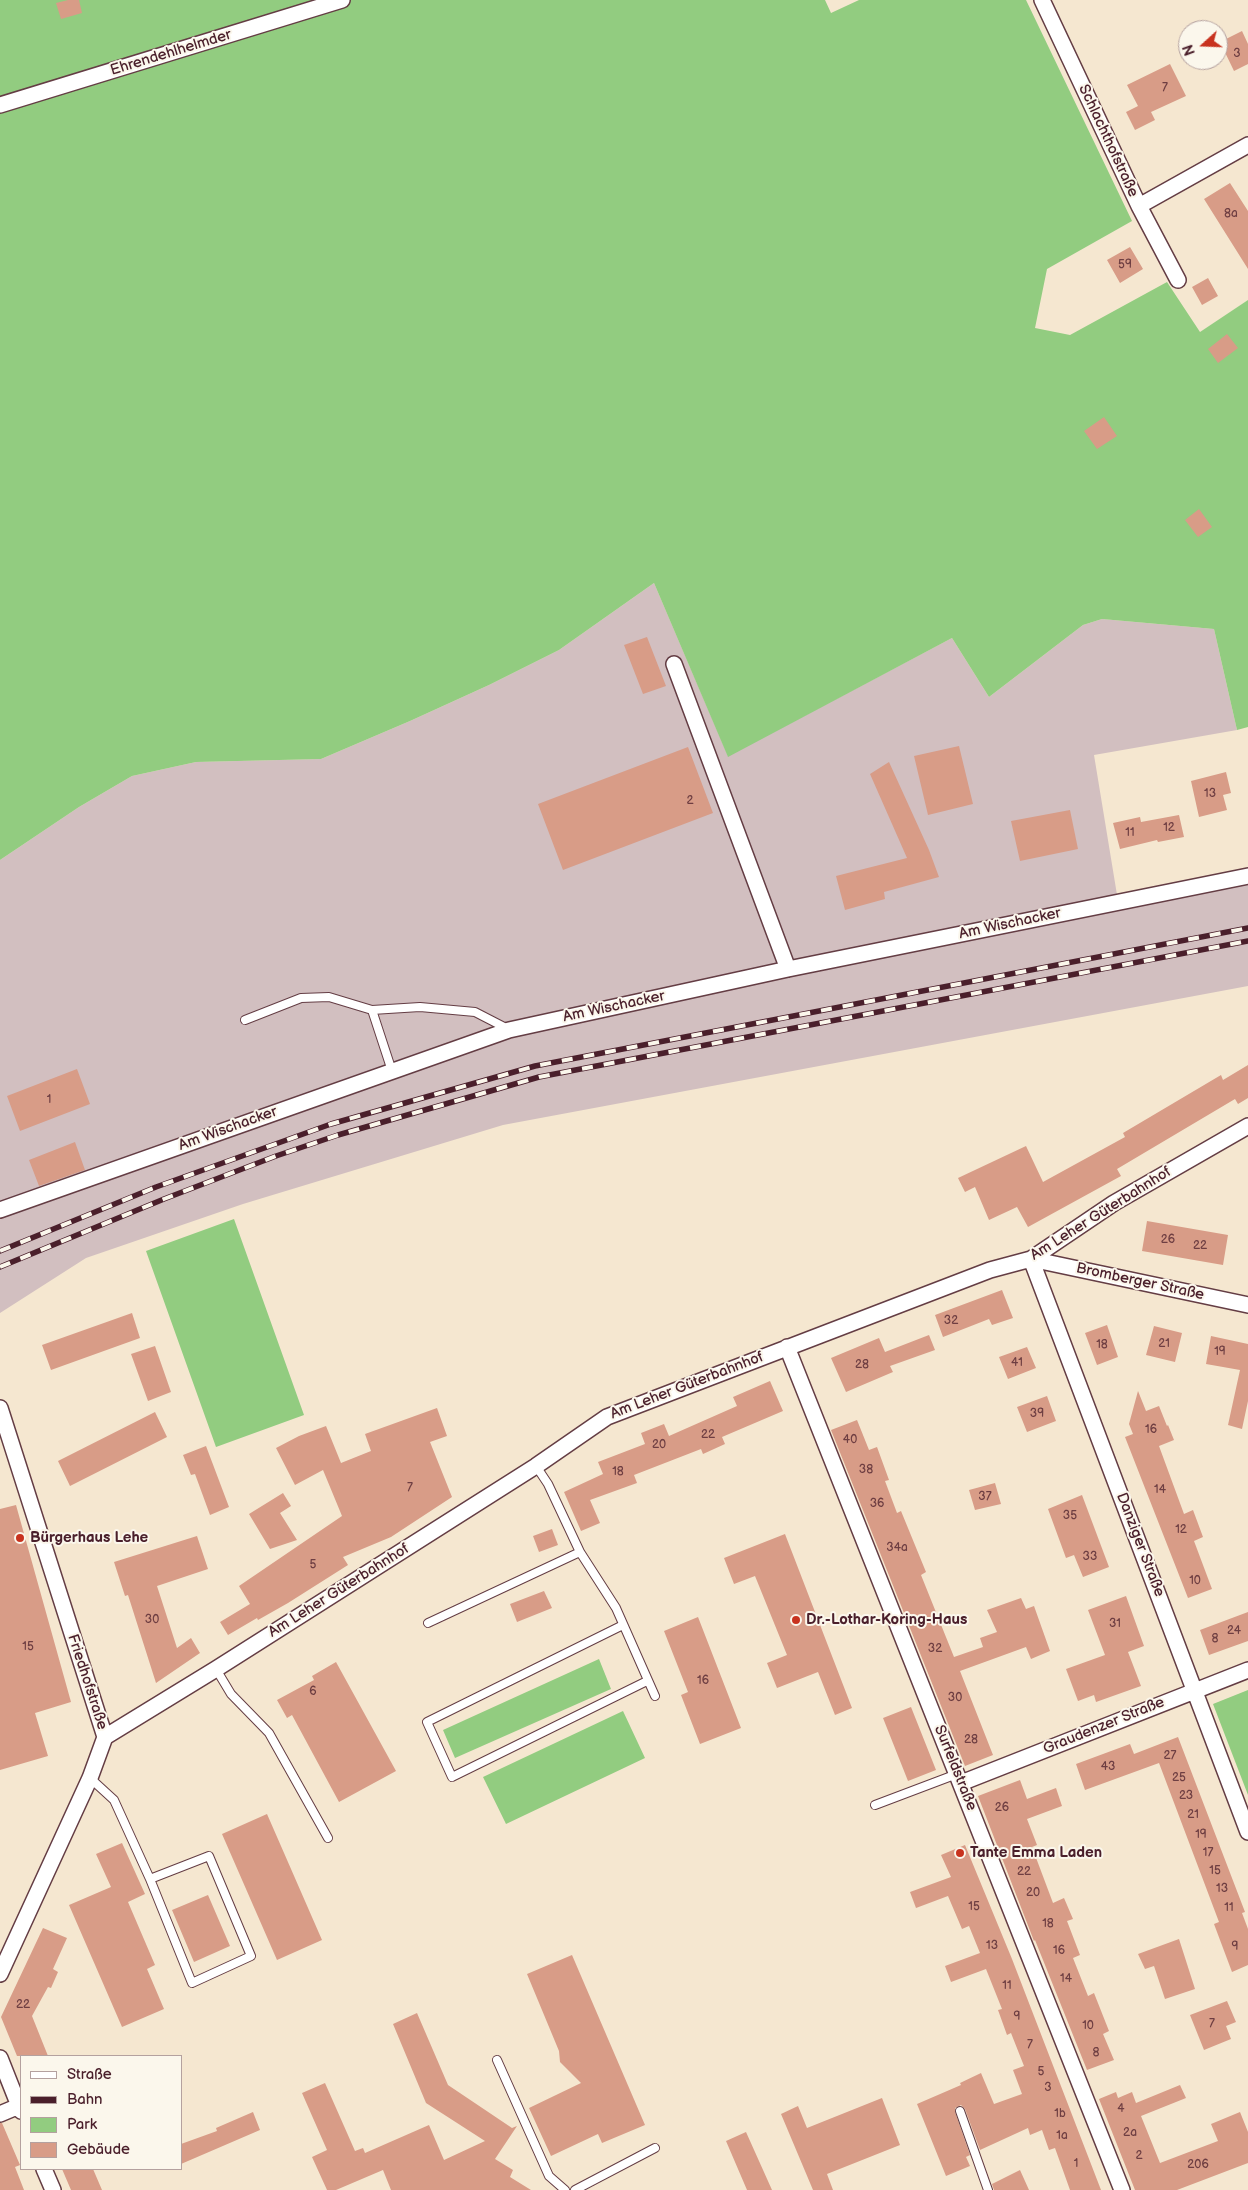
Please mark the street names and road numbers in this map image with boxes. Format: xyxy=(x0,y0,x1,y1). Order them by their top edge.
street label: Ehrendehlhelmder xyxy=(108,26,234,80)
street label: Schlachthofstraße xyxy=(1074,82,1142,200)
street label: Am Wischacker xyxy=(957,904,1063,944)
street label: Am Wischacker xyxy=(561,987,667,1027)
street label: Am Wischacker xyxy=(176,1103,280,1155)
street label: Am Leher Güterbahnhof xyxy=(1027,1163,1175,1265)
street label: Bromberger Straße xyxy=(1074,1260,1206,1304)
street label: Am Leher Güterbahnhof xyxy=(608,1348,766,1424)
street label: Danziger Straße xyxy=(1112,1490,1168,1600)
street label: Am Leher Güterbahnhof xyxy=(265,1540,413,1642)
street label: Friedhofstraße xyxy=(63,1632,111,1732)
street label: Graudenzer Straße xyxy=(1041,1693,1167,1759)
street label: Surfeldstraße xyxy=(930,1723,980,1813)

